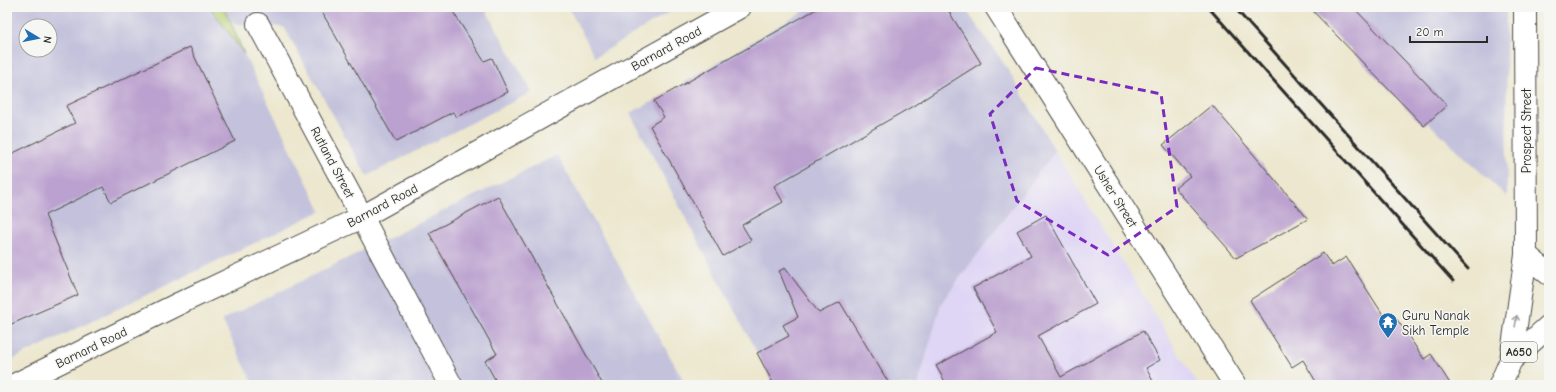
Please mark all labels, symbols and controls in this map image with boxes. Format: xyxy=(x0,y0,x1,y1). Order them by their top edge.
north arrow xyxy=(18,18,58,58)
scale bar xyxy=(1410,18,1487,44)
street label: Barnard Road xyxy=(629,23,704,74)
text: 20 m xyxy=(1416,25,1444,39)
text: N xyxy=(40,35,54,44)
street label: Prospect Street xyxy=(1519,87,1534,173)
street label: Rutland Street xyxy=(307,124,358,202)
street label: Usher Street xyxy=(1091,163,1141,231)
street label: Barnard Road xyxy=(344,181,420,230)
place label: Guru Nanak Sikh Temple xyxy=(1402,308,1470,338)
temple icon: Guru Nanak Sikh Temple xyxy=(1377,311,1399,339)
one-way arrow xyxy=(1512,315,1520,328)
street label: Barnard Road xyxy=(53,324,130,371)
road number: A650 xyxy=(1501,342,1537,362)

